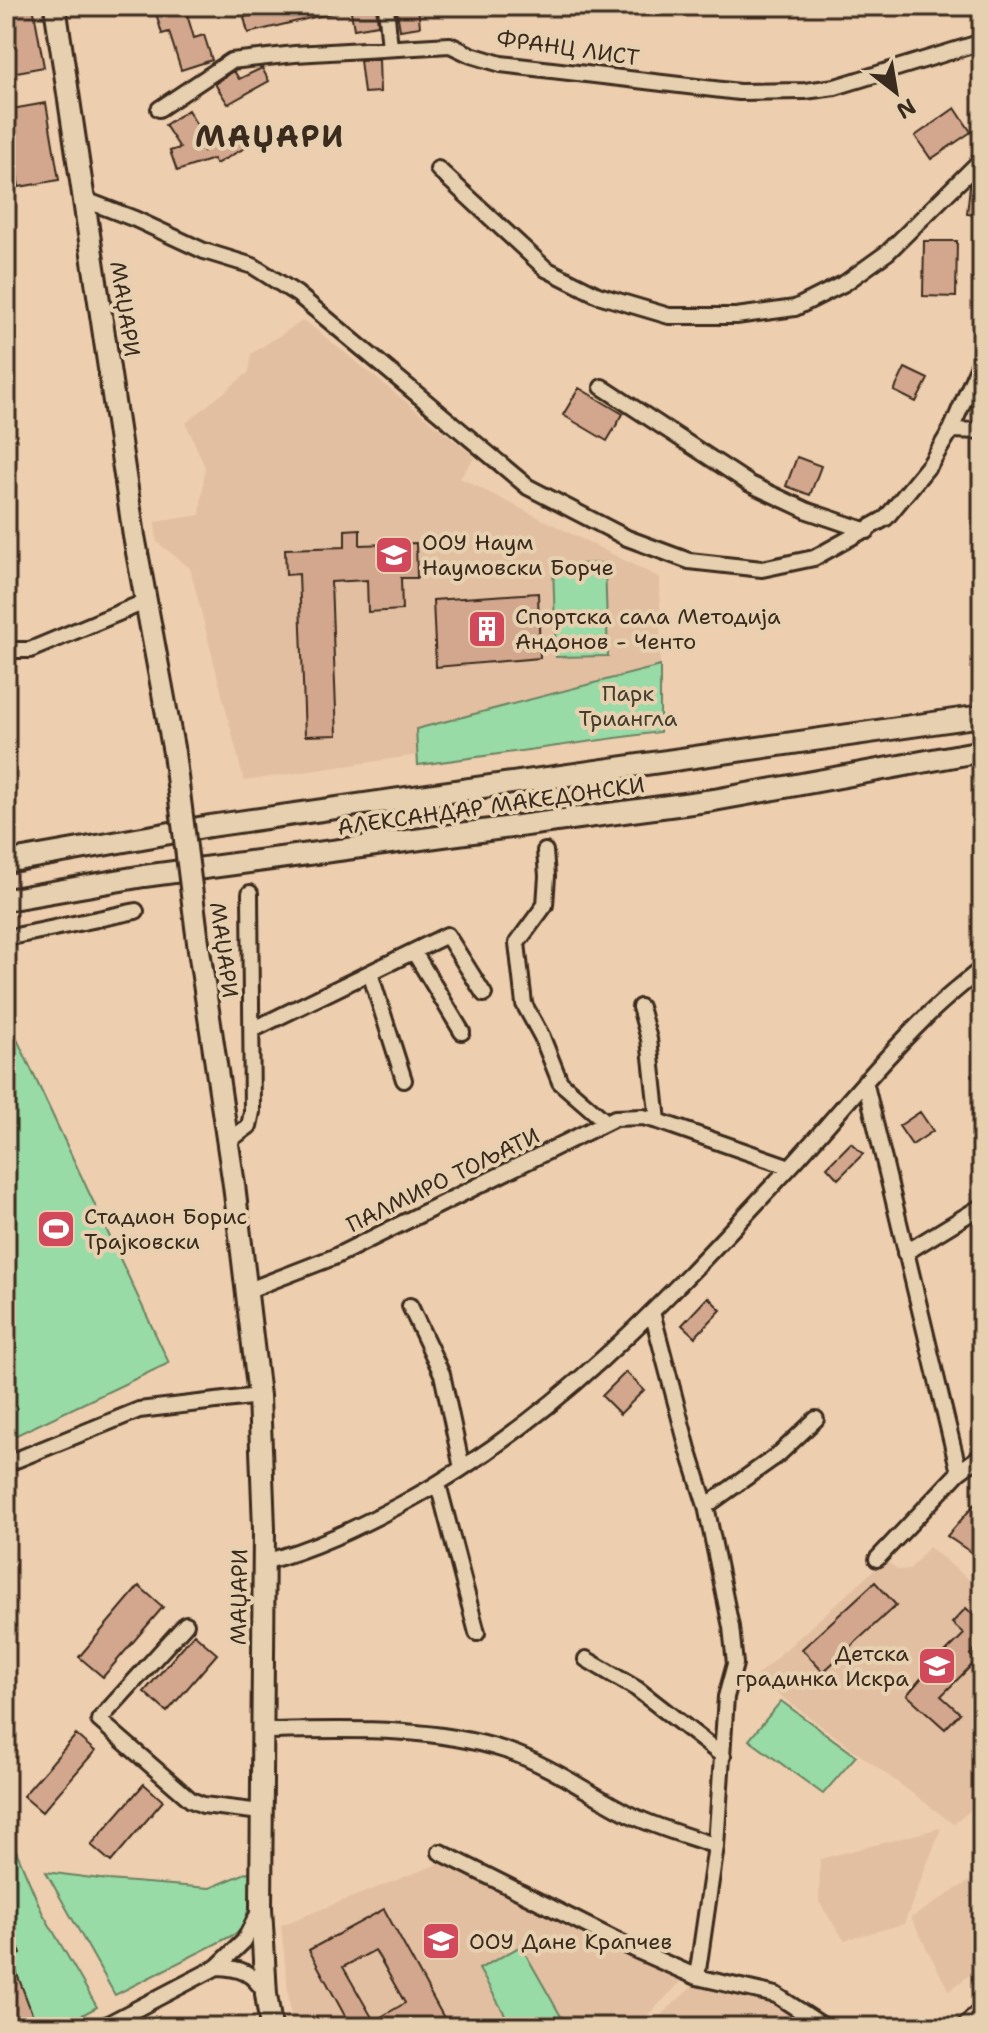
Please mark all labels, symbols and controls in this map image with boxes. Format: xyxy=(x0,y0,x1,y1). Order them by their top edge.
street label: ФРАНЦ ЛИСТ xyxy=(495,24,642,72)
north arrow xyxy=(856,52,936,132)
text: N xyxy=(891,92,921,126)
district label: МАЏАРИ xyxy=(195,116,345,157)
street label: МАЏАРИ xyxy=(103,259,147,359)
place label: ООУ Наум Наумовски Борче xyxy=(422,528,614,582)
school or university icon: ООУ Наум Наумовски Борче xyxy=(373,534,415,576)
place label: Спортска сала Методија Андонов - Ченто xyxy=(515,602,781,656)
building icon: Спортска сала Методија Андонов - Ченто xyxy=(466,608,508,650)
park label: Парк Триангла xyxy=(579,679,678,733)
street label: АЛЕКСАНДАР МАКЕДОНСКИ xyxy=(335,770,647,842)
street label: МАЏАРИ xyxy=(203,900,245,1000)
street label: ПАЛМИРО ТОЉАТИ xyxy=(342,1121,544,1239)
place label: Стадион Борис Трајковски xyxy=(84,1202,247,1256)
sports icon: Стадион Борис Трајковски xyxy=(35,1208,77,1250)
street label: МАЏАРИ xyxy=(224,1549,254,1645)
place label: Детска градинка Искра xyxy=(736,1639,909,1693)
school or university icon: Детска градинка Искра xyxy=(916,1645,958,1687)
school or university icon: ООУ Дане Крапчев xyxy=(420,1920,462,1962)
place label: ООУ Дане Крапчев xyxy=(469,1927,672,1956)

